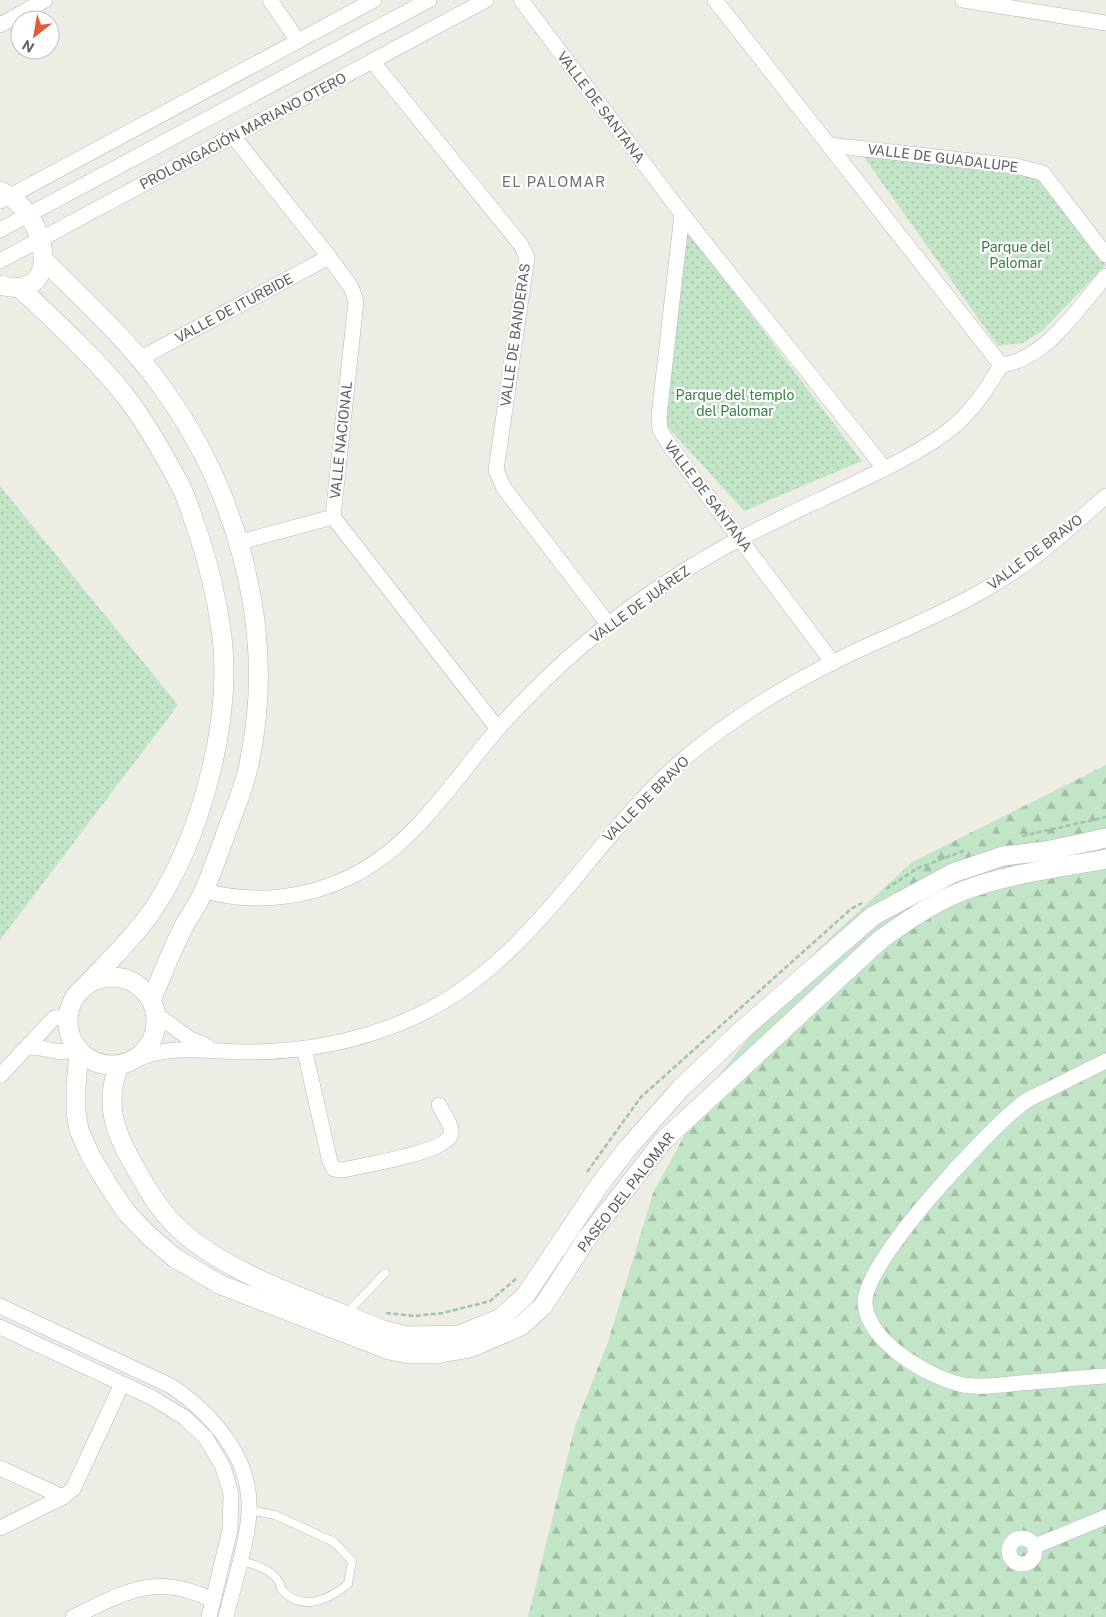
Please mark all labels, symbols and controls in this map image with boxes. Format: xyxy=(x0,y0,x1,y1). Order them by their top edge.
north arrow xyxy=(10,10,60,60)
text: N xyxy=(19,36,37,56)
street label: VALLE DE SANTANA xyxy=(554,48,648,166)
street label: PROLONGACIÓN MARIANO OTERO xyxy=(136,68,349,192)
street label: VALLE DE GUADALUPE xyxy=(867,141,1019,175)
district label: EL PALOMAR xyxy=(502,173,606,190)
park label: Parque del Palomar xyxy=(981,239,1051,271)
street label: VALLE DE BANDERAS xyxy=(497,262,533,408)
street label: VALLE DE ITURBIDE xyxy=(172,270,296,346)
street label: VALLE NACIONAL xyxy=(327,380,355,500)
park label: Parque del templo del Palomar xyxy=(676,387,794,419)
street label: VALLE DE SANTANA xyxy=(661,437,755,555)
street label: VALLE DE BRAVO xyxy=(984,511,1086,593)
street label: VALLE DE JUÁREZ xyxy=(586,562,693,646)
street label: VALLE DE BRAVO xyxy=(600,753,692,845)
street label: PASEO DEL PALOMAR xyxy=(574,1129,678,1255)

